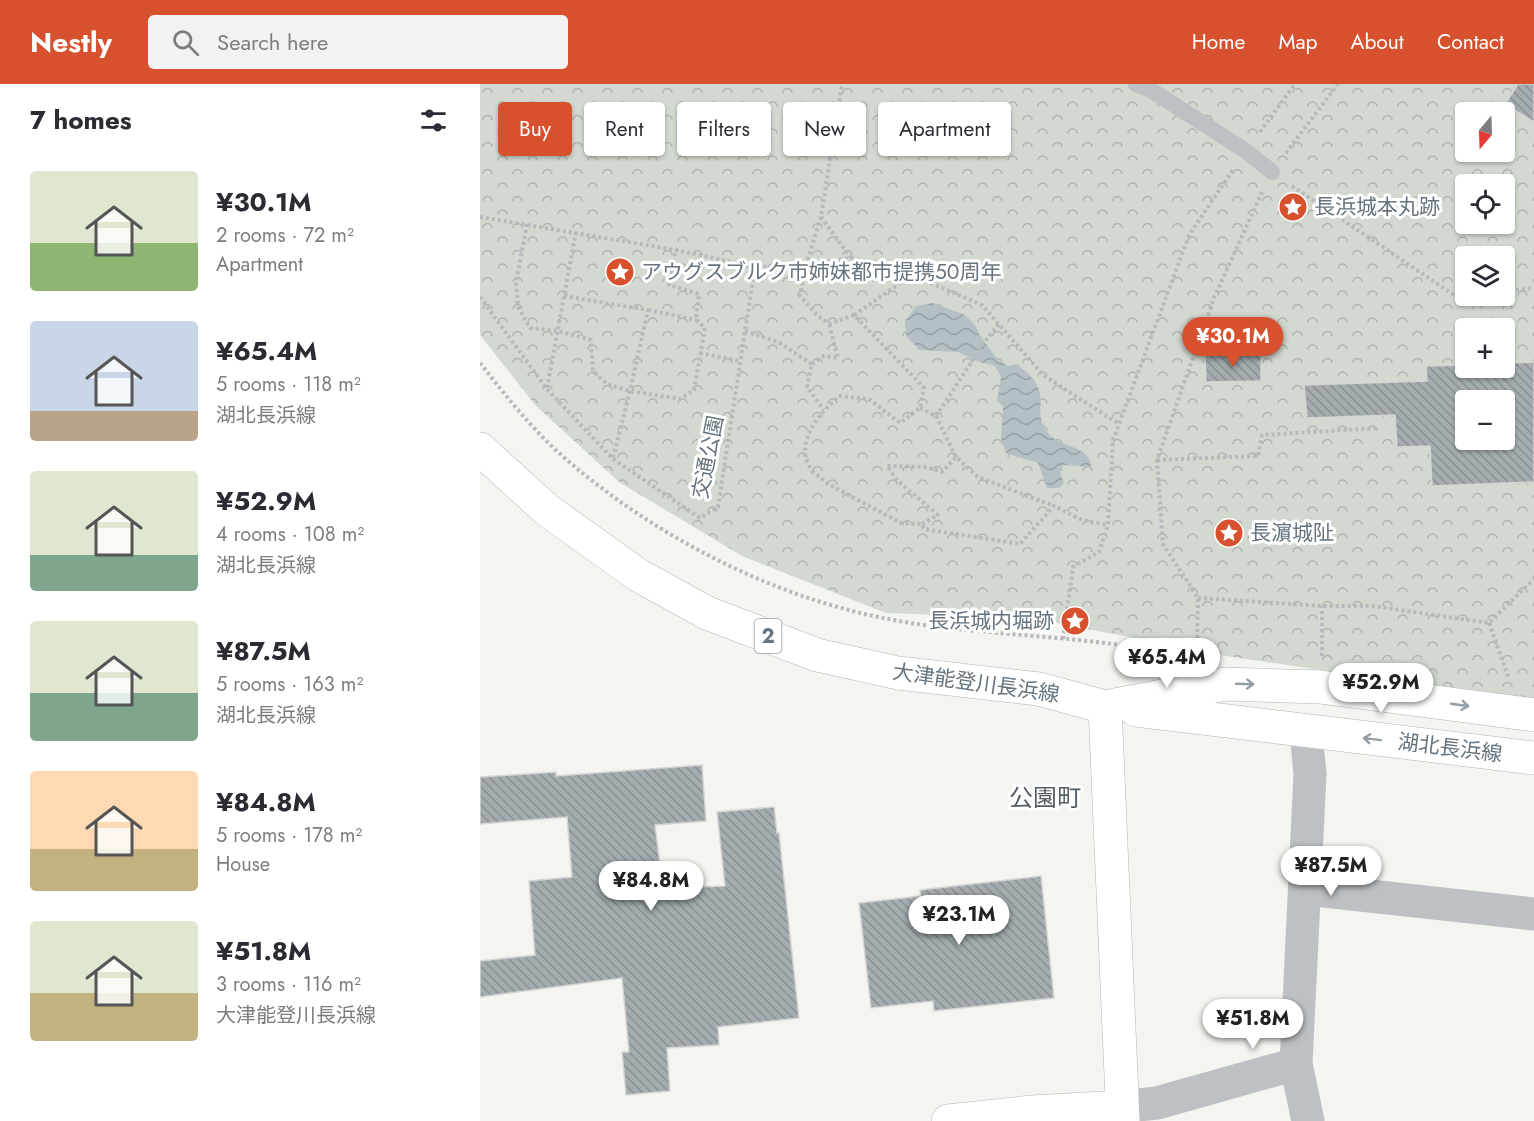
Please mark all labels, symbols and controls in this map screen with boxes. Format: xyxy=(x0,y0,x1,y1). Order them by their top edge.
search box xyxy=(148,15,568,69)
text: Nestly xyxy=(30,22,112,63)
icon: search xyxy=(169,26,202,59)
text: Search here xyxy=(217,26,328,58)
text: Home xyxy=(1192,27,1245,57)
text: Map xyxy=(1278,27,1318,57)
text: About xyxy=(1351,27,1404,57)
text: Contact xyxy=(1437,27,1504,57)
text: 7 homes xyxy=(30,101,132,139)
chip: Buy xyxy=(498,102,572,156)
chip: Rent xyxy=(584,102,665,156)
chip: Filters xyxy=(677,102,771,156)
chip: New xyxy=(783,102,866,156)
chip: Apartment xyxy=(878,102,1011,156)
north arrow xyxy=(1455,102,1515,162)
map controls xyxy=(1455,102,1515,450)
icon: filters xyxy=(417,104,450,137)
button: locate xyxy=(1455,174,1515,234)
text: ¥30.1M xyxy=(216,183,312,221)
place icon: 長浜城本丸跡 xyxy=(1277,191,1309,223)
place label: 長浜城本丸跡 xyxy=(1314,192,1440,222)
icon: home xyxy=(78,195,150,267)
text: 2 rooms · 72 m² xyxy=(216,221,354,250)
button: layers xyxy=(1455,246,1515,306)
text: Apartment xyxy=(216,250,303,279)
place icon: アウグスブルク市姉妹都市提携50周年 xyxy=(604,256,636,288)
place label: アウグスブルク市姉妹都市提携50周年 xyxy=(641,257,1001,287)
pin: ¥30.1M xyxy=(1184,317,1282,368)
button: + xyxy=(1455,318,1515,378)
text: ¥30.1M xyxy=(1196,322,1270,351)
text: ¥65.4M xyxy=(216,332,317,370)
icon: home xyxy=(78,345,150,417)
text: 5 rooms · 118 m² xyxy=(216,370,361,399)
button: − xyxy=(1455,390,1515,450)
text: 湖北長浜線 xyxy=(216,401,316,430)
street label: 交通公園 xyxy=(685,413,731,501)
text: ¥52.9M xyxy=(216,482,316,520)
icon: home xyxy=(78,495,150,567)
place icon: 長濵城阯 xyxy=(1213,517,1245,549)
place label: 長濵城阯 xyxy=(1250,518,1334,548)
text: 4 rooms · 108 m² xyxy=(216,520,364,549)
text: 湖北長浜線 xyxy=(216,551,316,580)
place icon: 長浜城内堀跡 xyxy=(1059,605,1091,637)
place label: 長浜城内堀跡 xyxy=(928,606,1054,636)
road number: 2 xyxy=(754,619,782,653)
text: ¥87.5M xyxy=(216,632,311,670)
pin: ¥65.4M xyxy=(1118,638,1216,689)
text: ¥65.4M xyxy=(1128,643,1206,672)
icon: home xyxy=(78,645,150,717)
street label: 大津能登川長浜線 xyxy=(891,656,1061,710)
pin: ¥52.9M xyxy=(1332,663,1430,714)
text: ¥52.9M xyxy=(1342,668,1420,697)
text: 5 rooms · 163 m² xyxy=(216,670,363,699)
one-way arrow xyxy=(1234,679,1254,690)
one-way arrow xyxy=(1449,700,1469,711)
text: 湖北長浜線 xyxy=(216,701,316,730)
street label: 湖北長浜線 xyxy=(1396,727,1504,769)
one-way arrow xyxy=(1362,733,1382,744)
district label: 公園町 xyxy=(1009,780,1081,815)
text: ¥84.8M xyxy=(216,783,316,821)
icon: home xyxy=(78,795,150,867)
text: 5 rooms · 178 m² xyxy=(216,821,362,850)
pin: ¥87.5M xyxy=(1282,846,1380,897)
text: House xyxy=(216,850,270,879)
text: ¥87.5M xyxy=(1295,851,1367,880)
pin: ¥84.8M xyxy=(602,861,700,912)
text: ¥84.8M xyxy=(613,866,689,895)
pin: ¥23.1M xyxy=(910,895,1008,946)
text: ¥23.1M xyxy=(922,900,996,929)
text: ¥51.8M xyxy=(216,932,311,970)
icon: home xyxy=(78,945,150,1017)
text: 3 rooms · 116 m² xyxy=(216,970,361,999)
pin: ¥51.8M xyxy=(1204,999,1302,1050)
text: 大津能登川長浜線 xyxy=(216,1001,376,1030)
text: ¥51.8M xyxy=(1216,1004,1290,1033)

